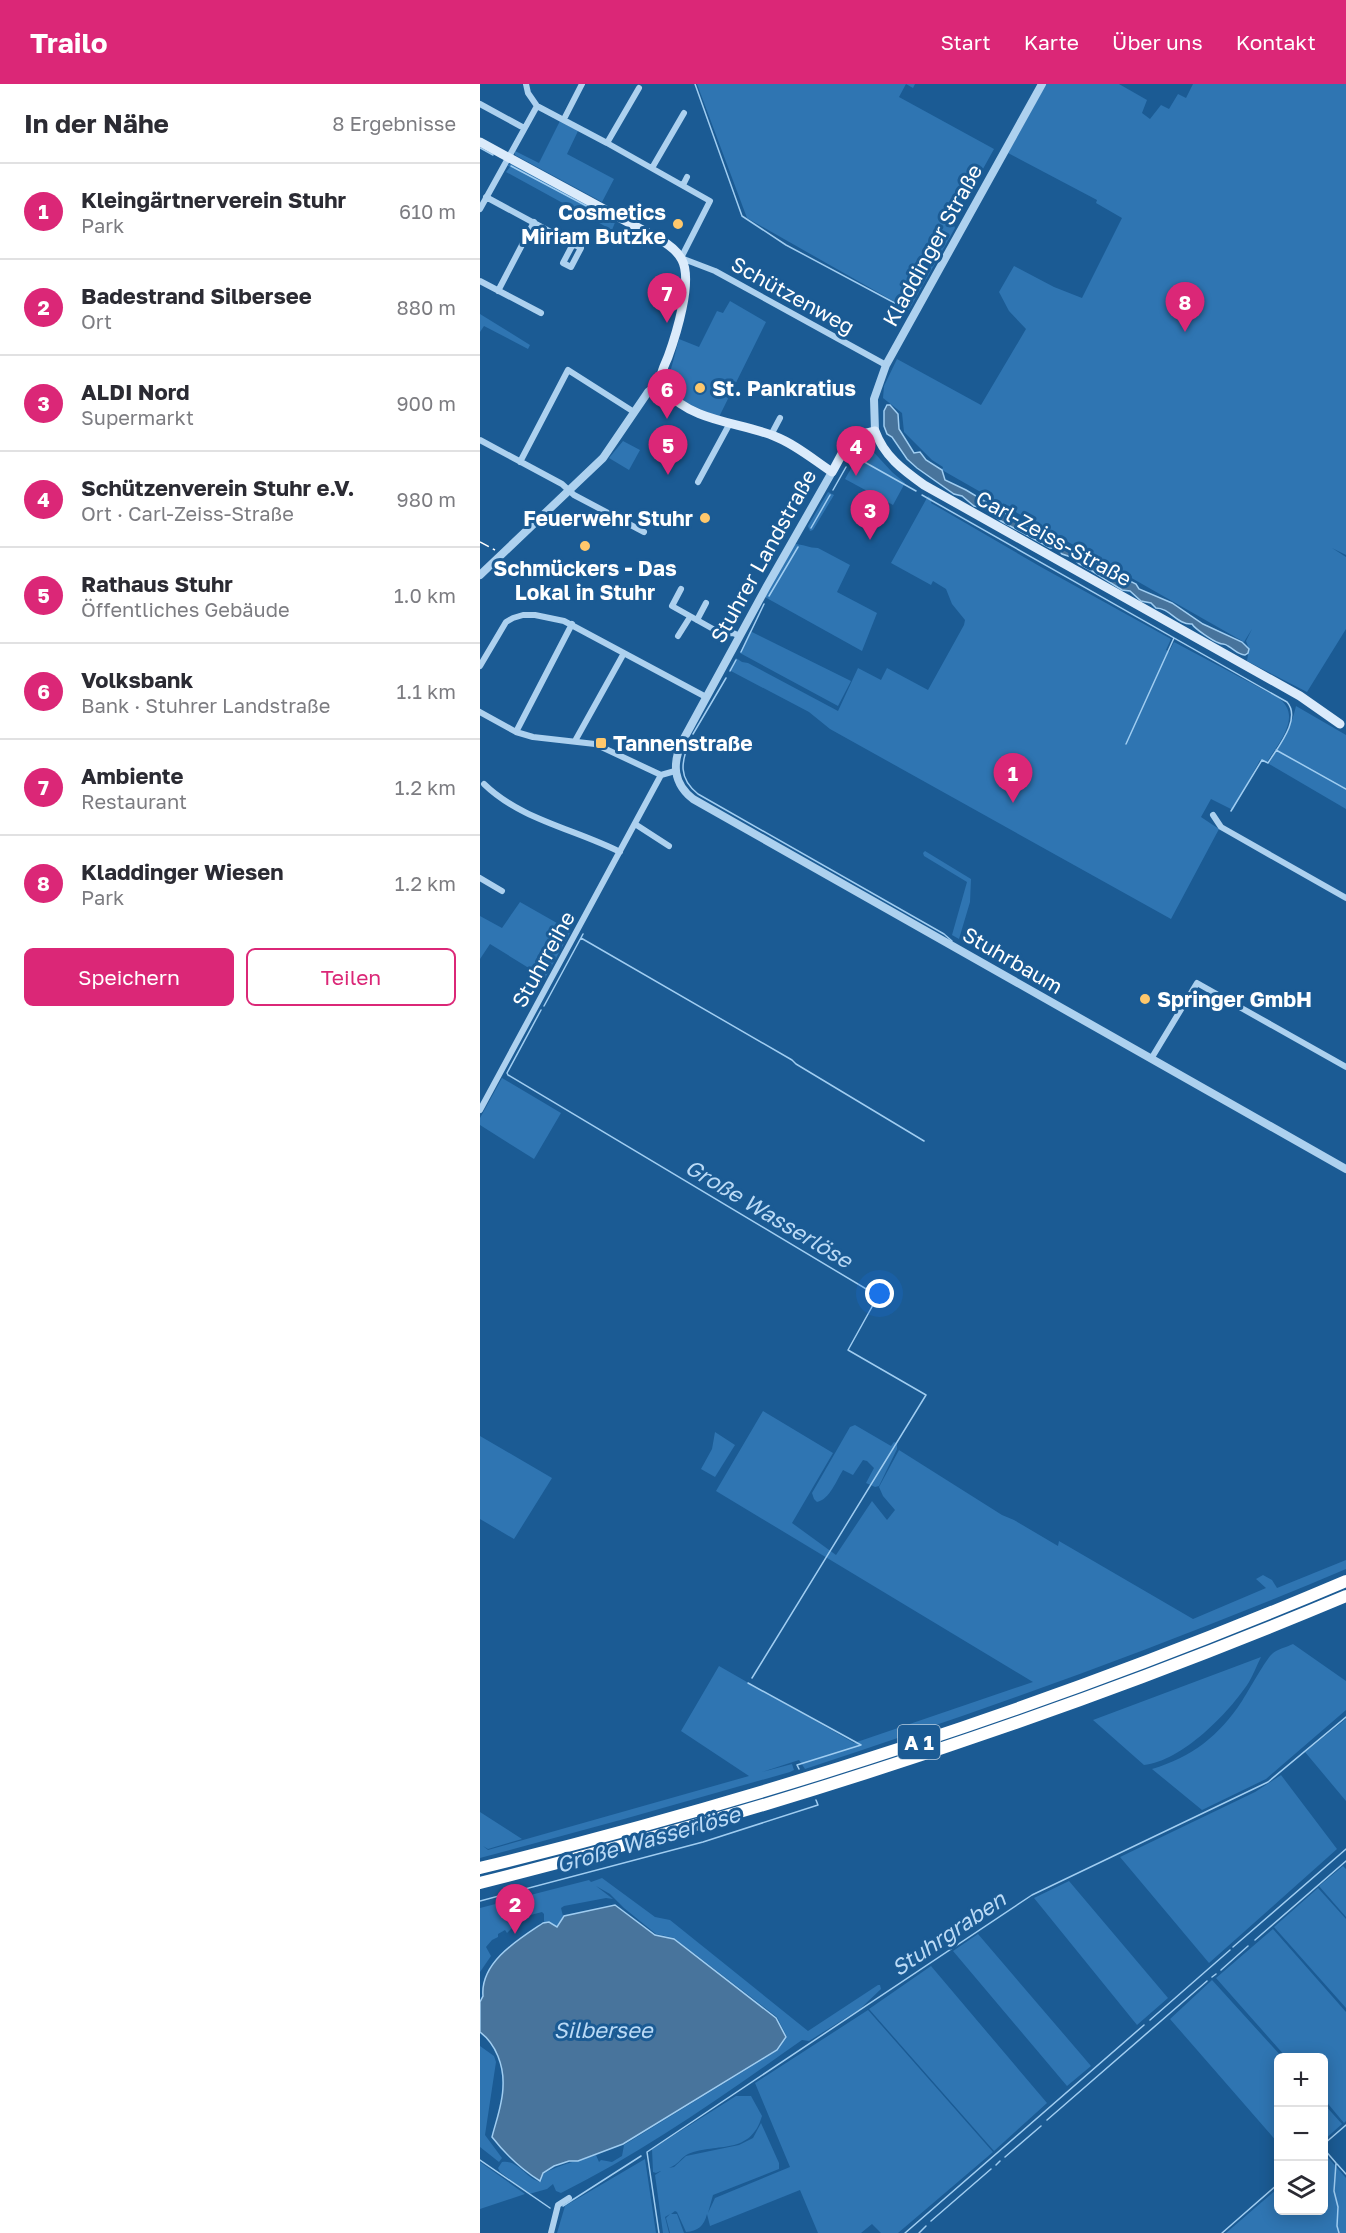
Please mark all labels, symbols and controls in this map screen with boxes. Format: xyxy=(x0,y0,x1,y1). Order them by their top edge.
text: Trailo xyxy=(30,26,108,59)
text: Start xyxy=(940,29,991,55)
text: Karte xyxy=(1024,29,1079,55)
text: Über uns xyxy=(1112,29,1203,55)
text: Kontakt xyxy=(1236,29,1316,55)
text: In der Nähe xyxy=(24,108,169,139)
text: 8 Ergebnisse xyxy=(332,111,456,135)
street label: Kladdinger Straße xyxy=(877,159,987,331)
text: Kleingärtnerverein Stuhr xyxy=(81,186,346,213)
text: 1 xyxy=(38,199,49,223)
text: 610 m xyxy=(399,199,456,223)
place label: Cosmetics Miriam Butzke xyxy=(521,199,666,249)
text: Park xyxy=(81,213,124,237)
marker: Cosmetics Miriam Butzke xyxy=(671,217,685,231)
street label: Schützenweg xyxy=(727,250,859,340)
pin: 7 xyxy=(648,274,687,323)
text: Badestrand Silbersee xyxy=(81,282,312,309)
pin: 8 xyxy=(1166,282,1204,332)
text: 2 xyxy=(37,295,50,319)
text: 880 m xyxy=(397,295,456,319)
text: Ort xyxy=(81,309,112,333)
pin: 6 xyxy=(648,370,687,419)
place label: St. Pankratius xyxy=(712,375,856,401)
text: ALDI Nord xyxy=(81,378,190,405)
marker: St. Pankratius xyxy=(693,381,707,395)
text: 3 xyxy=(37,391,50,415)
text: 900 m xyxy=(396,391,456,415)
text: Supermarkt xyxy=(81,405,194,429)
pin: 5 xyxy=(648,426,687,475)
pin: 4 xyxy=(836,426,875,476)
street label: Stuhrer Landstraße xyxy=(705,465,821,647)
text: Schützenverein Stuhr e.V. xyxy=(81,474,355,501)
street label: Carl-Zeiss-Straße xyxy=(972,484,1136,592)
text: 4 xyxy=(37,487,50,511)
text: 980 m xyxy=(397,487,456,511)
pin: 3 xyxy=(850,490,890,540)
text: Ort · Carl-Zeiss-Straße xyxy=(81,501,294,525)
place label: Feuerwehr Stuhr xyxy=(523,505,693,531)
marker: Feuerwehr Stuhr xyxy=(698,511,712,525)
marker: Schmückers - Das Lokal in Stuhr xyxy=(578,539,592,553)
place label: Schmückers - Das Lokal in Stuhr xyxy=(493,555,677,605)
text: Rathaus Stuhr xyxy=(81,570,233,597)
text: 5 xyxy=(37,583,50,607)
text: 1.0 km xyxy=(394,583,456,607)
text: Öffentliches Gebäude xyxy=(81,597,290,621)
text: Volksbank xyxy=(81,666,193,693)
text: 6 xyxy=(37,679,50,703)
text: 1.1 km xyxy=(397,679,456,703)
text: Bank · Stuhrer Landstraße xyxy=(81,693,330,717)
place label: Tannenstraße xyxy=(613,730,753,756)
marker: Tannenstraße xyxy=(594,736,608,750)
pin: 1 xyxy=(994,754,1032,803)
text: Ambiente xyxy=(81,762,184,789)
text: 7 xyxy=(38,775,49,799)
text: 1.2 km xyxy=(395,775,456,799)
text: Restaurant xyxy=(81,789,187,813)
text: Kladdinger Wiesen xyxy=(81,858,284,885)
text: 8 xyxy=(37,871,50,895)
text: 1.2 km xyxy=(395,871,456,895)
text: Park xyxy=(81,885,124,909)
street label: Stuhrreihe xyxy=(506,906,580,1012)
street label: Stuhrbaum xyxy=(958,921,1068,999)
button: Speichern xyxy=(24,948,234,1006)
button: Teilen xyxy=(246,948,456,1006)
place label: Springer GmbH xyxy=(1157,986,1312,1012)
marker: Springer GmbH xyxy=(1138,992,1152,1006)
water label: Große Wasserlöse xyxy=(681,1153,859,1275)
your location xyxy=(865,1279,894,1308)
road number: A 1 xyxy=(898,1725,940,1759)
water label: Große Wasserlöse xyxy=(553,1799,745,1878)
pin: 2 xyxy=(495,1884,534,1934)
water label: Stuhrgraben xyxy=(886,1884,1011,1981)
water label: Silbersee xyxy=(553,2016,655,2043)
map controls xyxy=(1274,2053,1328,2215)
button: + xyxy=(1274,2053,1328,2107)
button: − xyxy=(1274,2107,1328,2161)
button: layers xyxy=(1274,2161,1328,2215)

